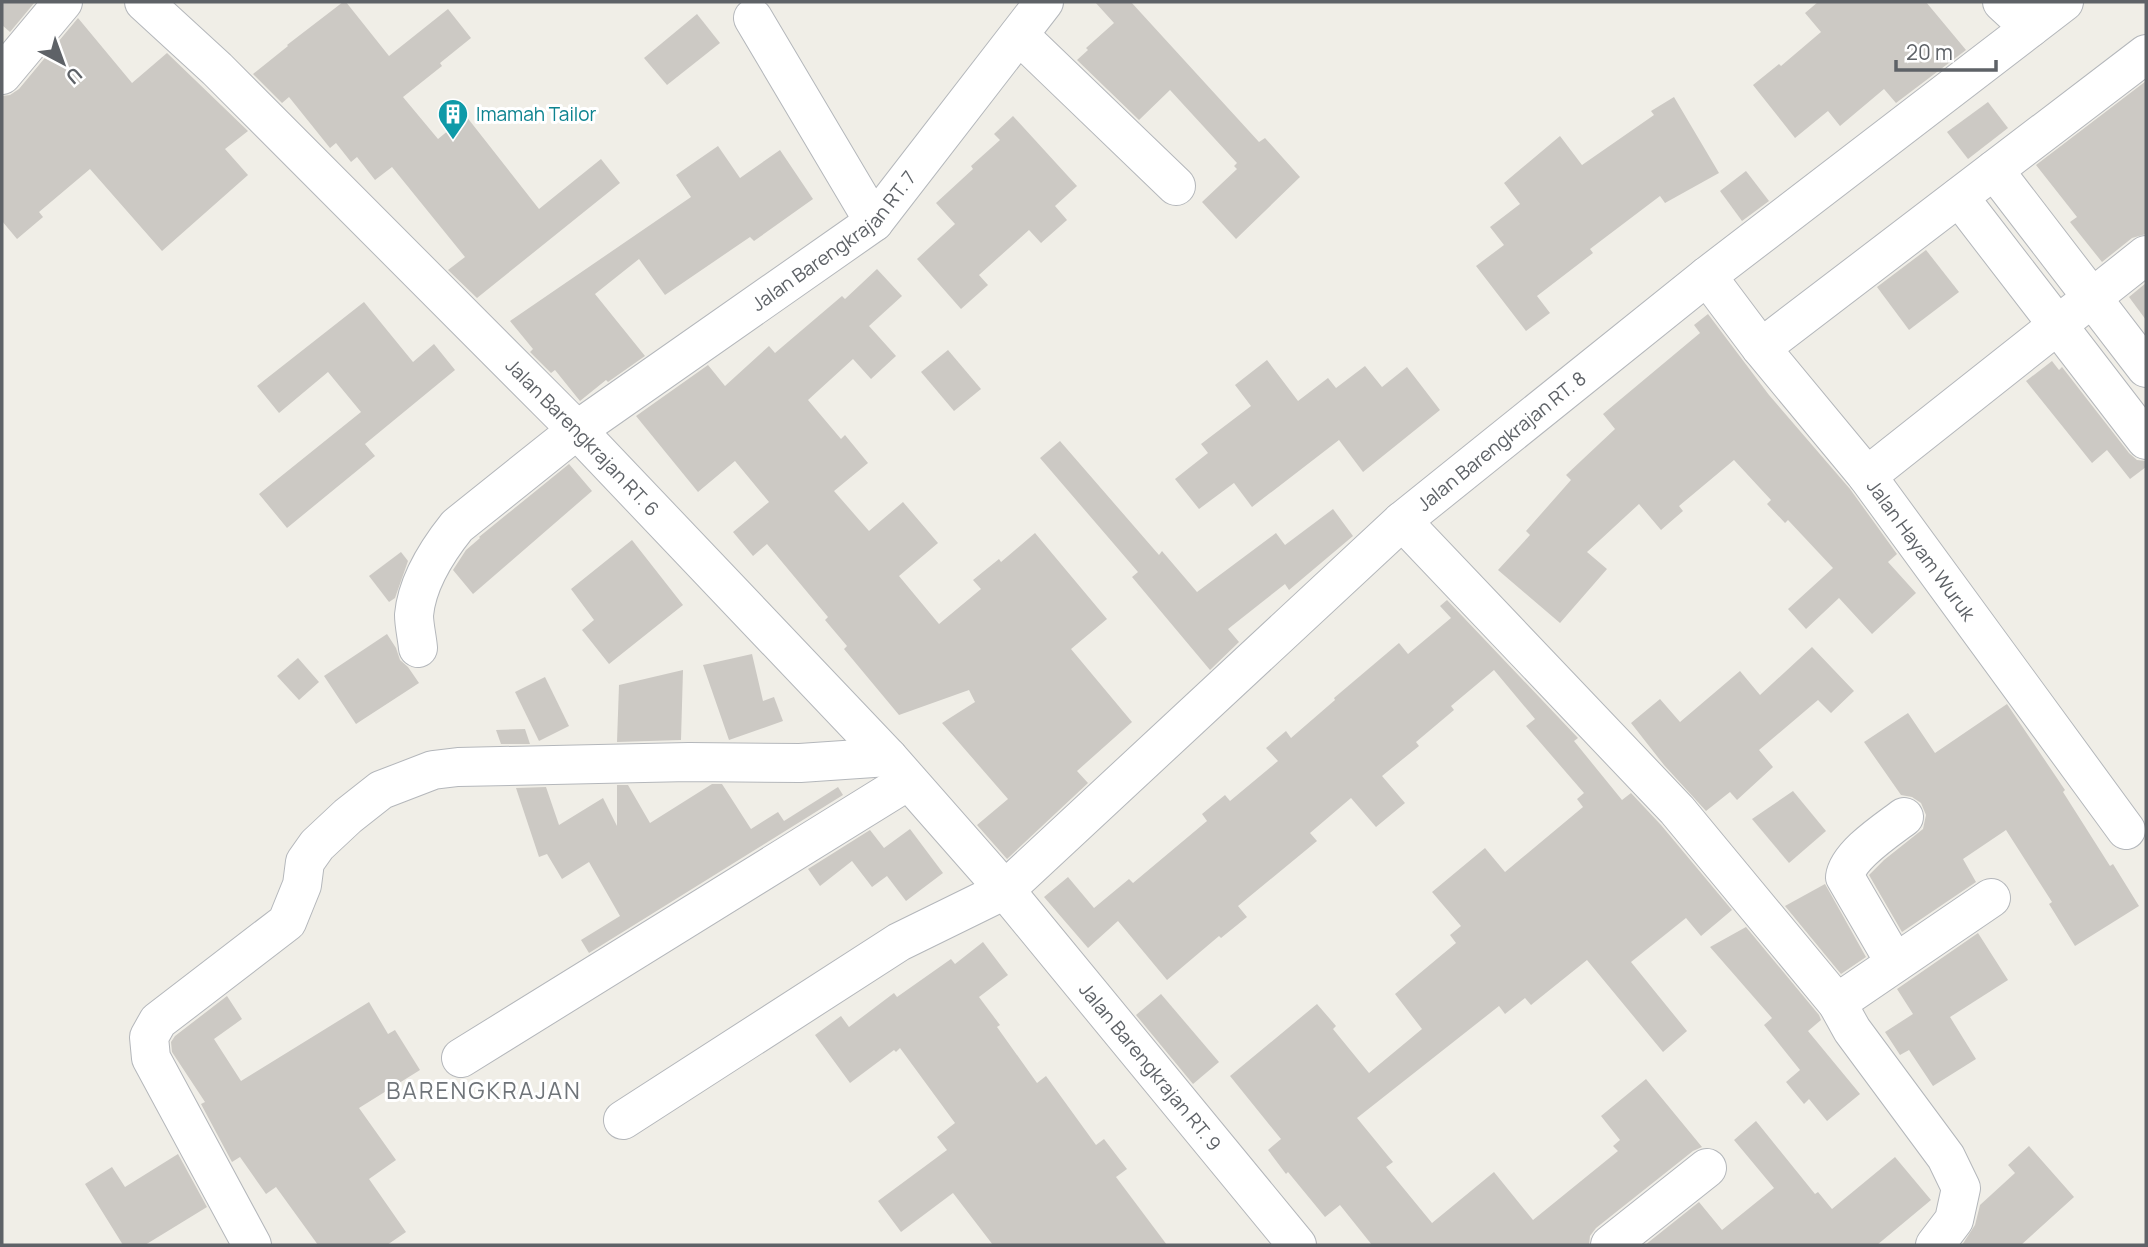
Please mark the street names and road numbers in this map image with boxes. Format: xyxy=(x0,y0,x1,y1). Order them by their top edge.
street label: Jalan Barengkrajan RT. 7 xyxy=(746,165,922,317)
street label: Jalan Barengkrajan RT. 6 xyxy=(500,353,665,522)
street label: Jalan Barengkrajan RT. 8 xyxy=(1411,365,1591,517)
street label: Jalan Hayam Wuruk xyxy=(1861,474,1982,626)
street label: Jalan Barengkrajan RT. 9 xyxy=(1073,977,1227,1156)

